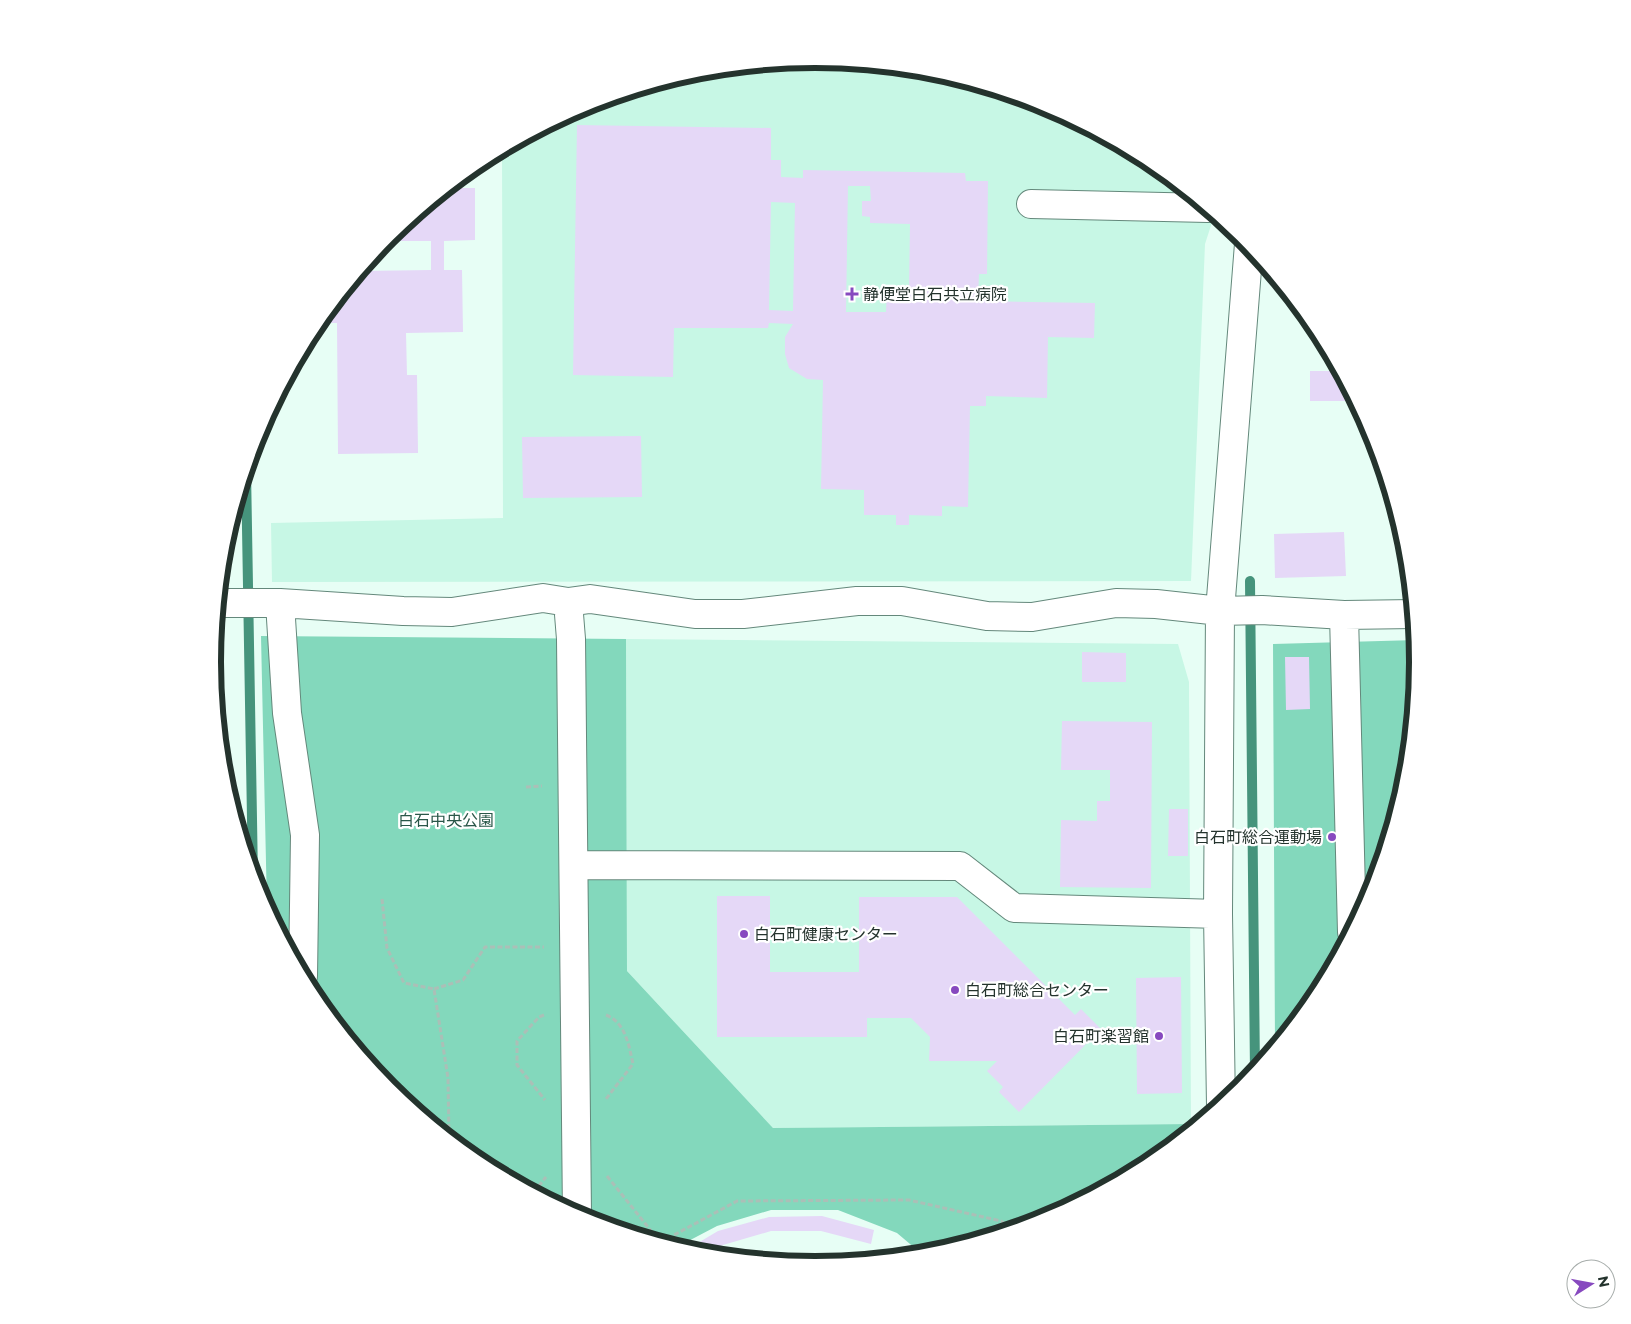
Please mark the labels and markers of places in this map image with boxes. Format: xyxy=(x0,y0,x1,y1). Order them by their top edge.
place label: 静便堂白石共立病院 xyxy=(863,285,1007,304)
marker: 静便堂白石共立病院 xyxy=(845,287,859,301)
place label: 白石町総合運動場 xyxy=(1194,828,1322,847)
marker: 白石町総合運動場 xyxy=(1326,831,1338,843)
place label: 白石町健康センター xyxy=(754,925,898,944)
marker: 白石町健康センター xyxy=(738,928,750,940)
place label: 白石町総合センター xyxy=(965,981,1109,1000)
marker: 白石町総合センター xyxy=(949,984,961,996)
place label: 白石町楽習館 xyxy=(1053,1027,1149,1046)
marker: 白石町楽習館 xyxy=(1153,1030,1165,1042)

